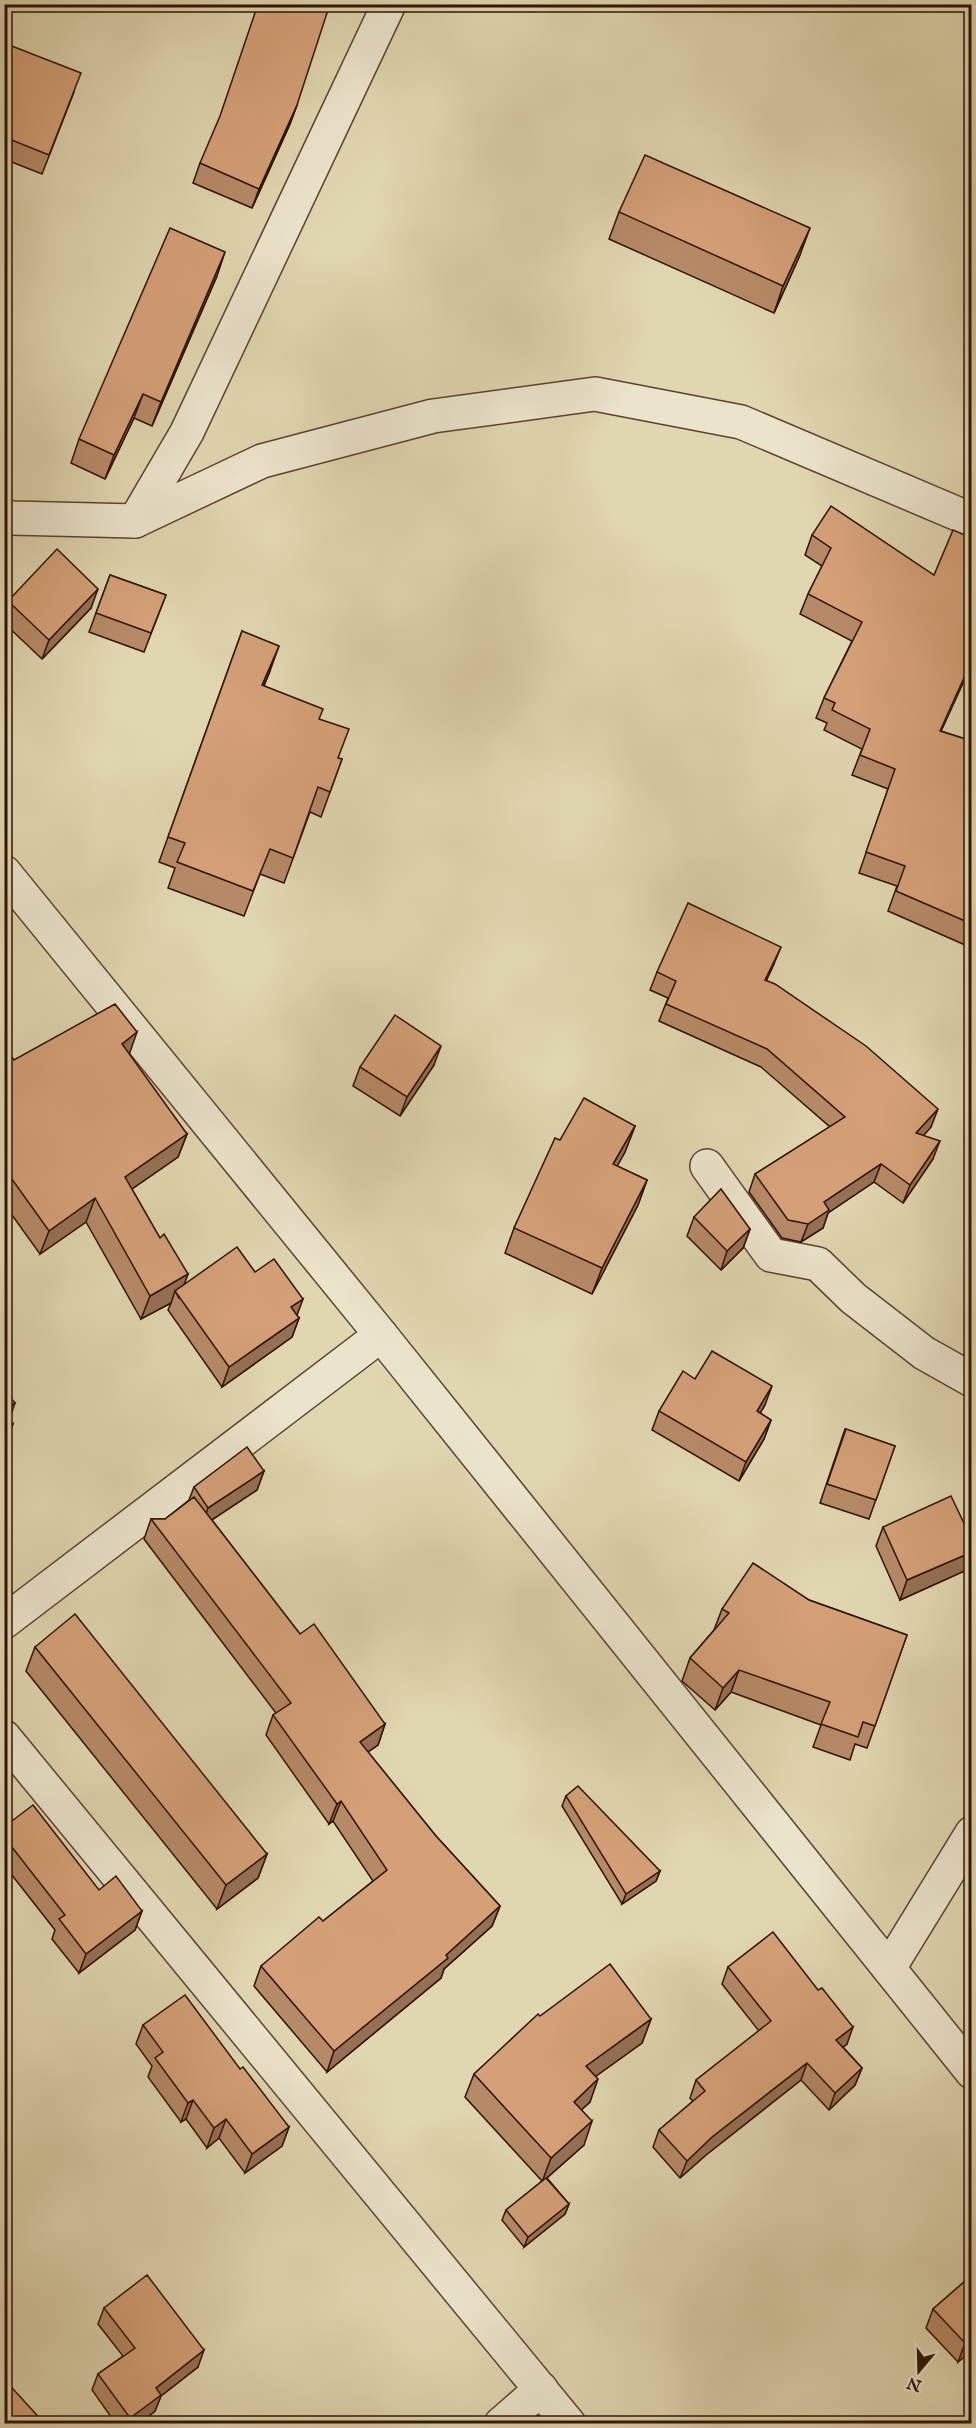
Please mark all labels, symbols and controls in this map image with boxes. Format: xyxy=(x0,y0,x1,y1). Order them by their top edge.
north arrow xyxy=(889,2341,949,2401)
text: N xyxy=(905,2372,926,2395)

